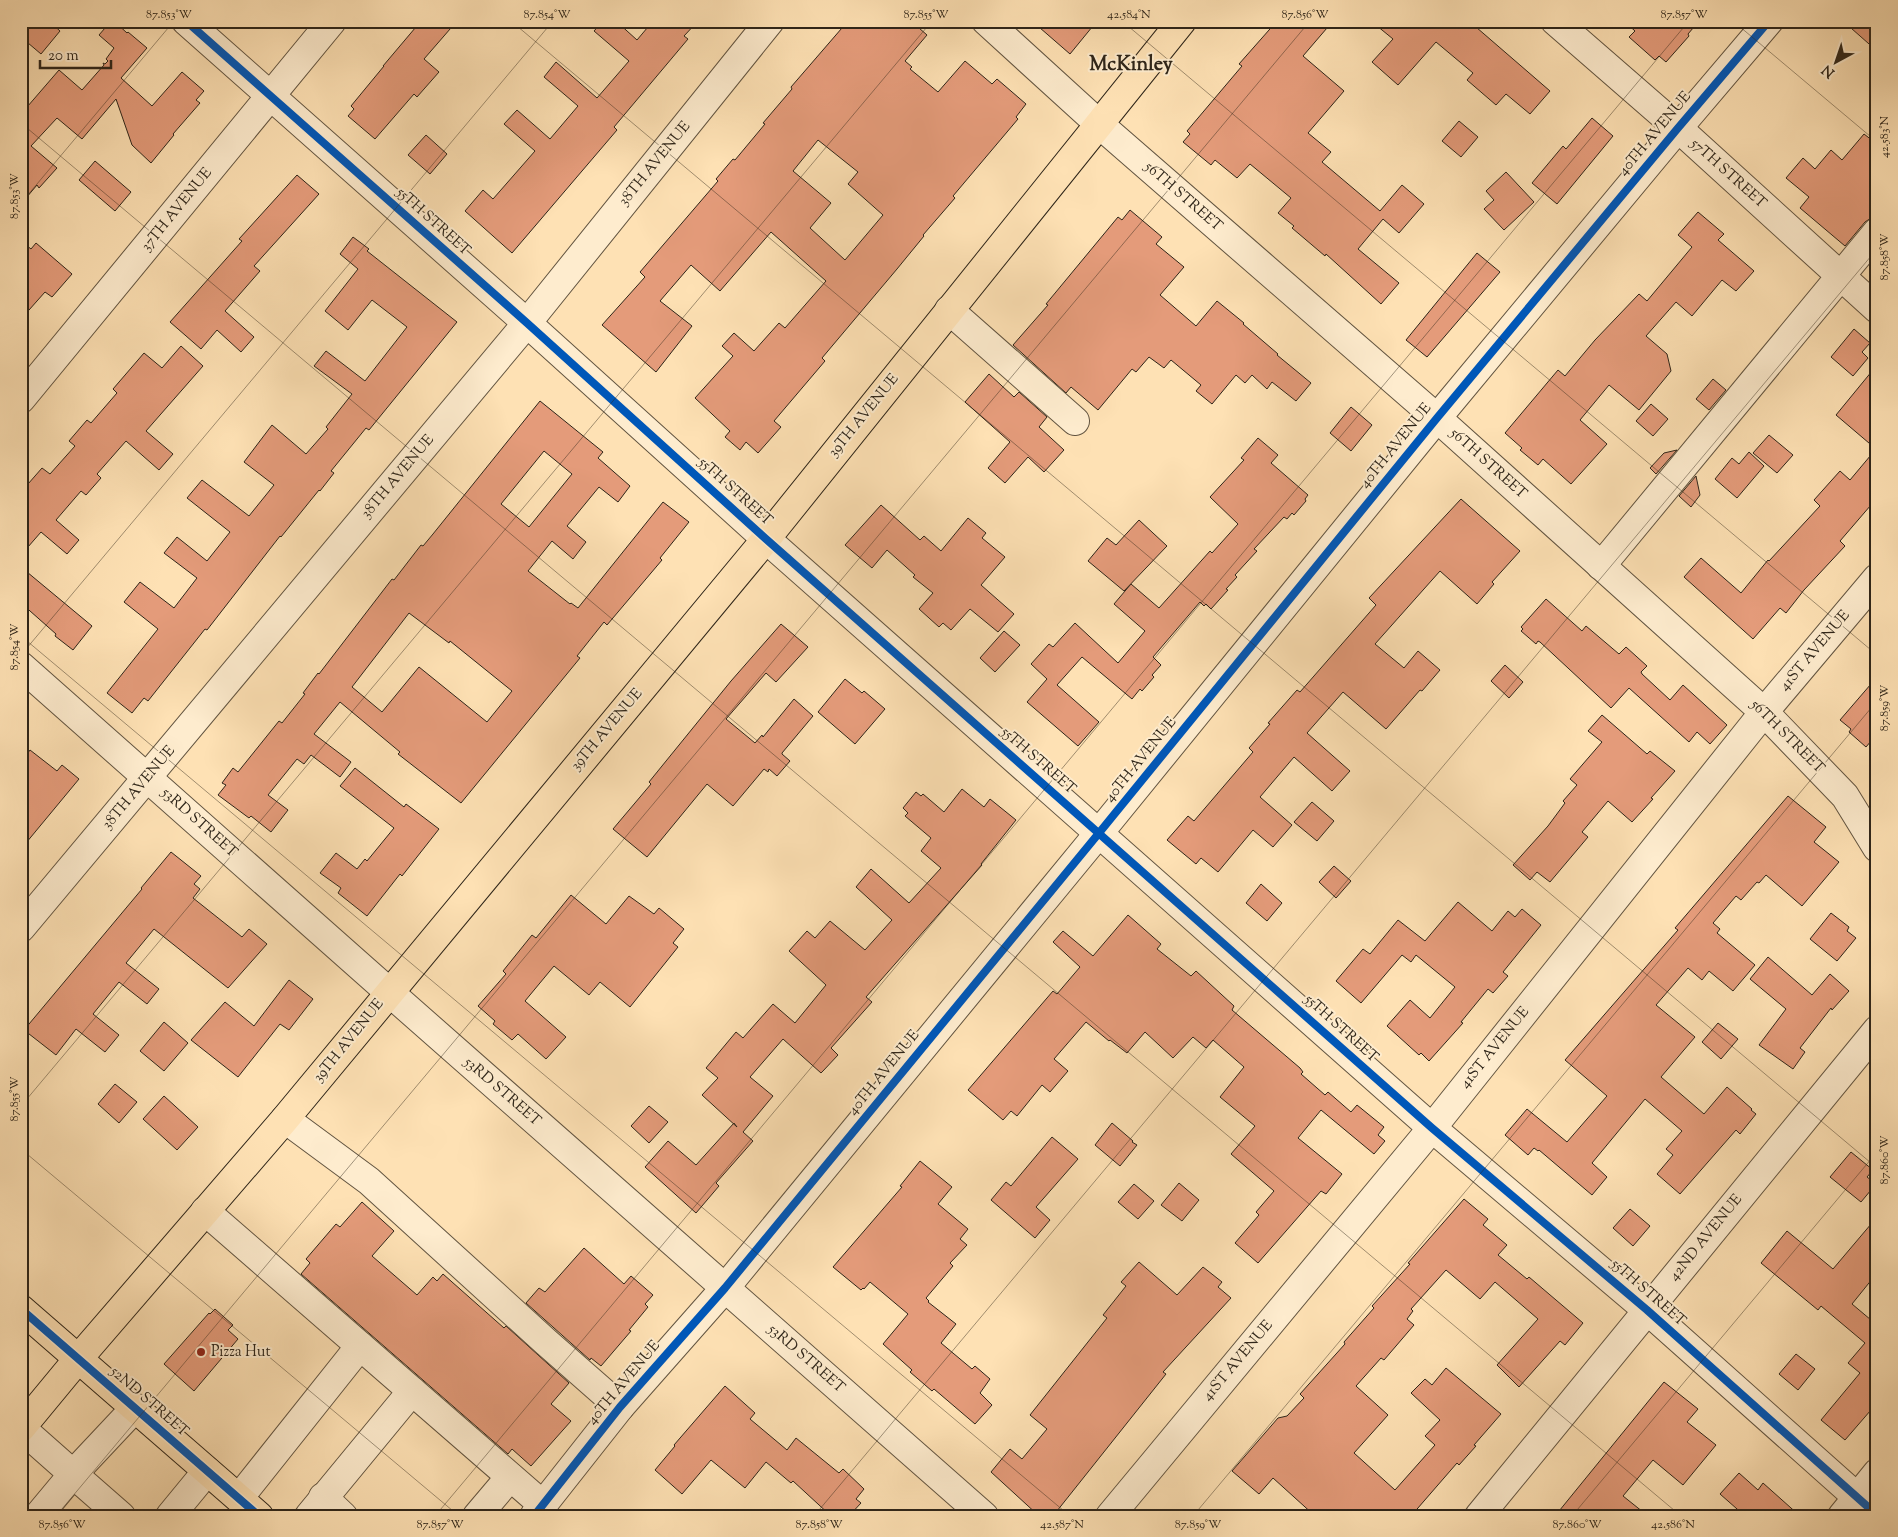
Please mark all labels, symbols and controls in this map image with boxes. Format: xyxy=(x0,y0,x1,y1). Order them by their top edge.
text: 87.853°W xyxy=(146,6,193,24)
text: 87.854°W xyxy=(524,6,571,24)
text: 87.855°W xyxy=(903,6,949,24)
text: 42.584°N xyxy=(1107,6,1151,24)
text: 87.856°W xyxy=(1282,6,1329,24)
text: 87.857°W xyxy=(1660,6,1708,24)
scale bar xyxy=(40,38,111,70)
north arrow xyxy=(1810,38,1860,88)
text: 20 m xyxy=(48,46,79,67)
district label: McKinley xyxy=(1089,51,1173,80)
text: N xyxy=(1818,59,1840,82)
street label: 40TH AVENUE xyxy=(1613,87,1697,181)
text: 42.583°N xyxy=(1876,115,1894,158)
street label: 38TH AVENUE xyxy=(614,117,696,211)
street label: 57TH STREET xyxy=(1685,133,1771,214)
street label: 56TH STREET xyxy=(1139,157,1227,237)
street label: 37TH AVENUE xyxy=(137,164,217,256)
text: 87.853°W xyxy=(6,172,24,219)
street label: 55TH STREET xyxy=(390,182,475,261)
text: 87.858°W xyxy=(1876,233,1894,281)
street label: 39TH AVENUE xyxy=(824,370,904,462)
street label: 40TH AVENUE xyxy=(1355,399,1437,493)
street label: 56TH STREET xyxy=(1444,423,1531,505)
street label: 38TH AVENUE xyxy=(357,431,439,523)
street label: 55TH STREET xyxy=(692,452,777,531)
street label: 41ST AVENUE xyxy=(1775,606,1855,696)
text: 87.854°W xyxy=(6,623,24,670)
street label: 39TH AVENUE xyxy=(566,684,648,776)
text: 87.859°W xyxy=(1876,684,1894,731)
street label: 56TH STREET xyxy=(1745,695,1829,779)
street label: 40TH AVENUE xyxy=(1100,713,1182,807)
street label: 55TH STREET xyxy=(995,722,1081,800)
street label: 38TH AVENUE xyxy=(98,742,180,834)
street label: 53RD STREET xyxy=(156,782,242,863)
street label: 55TH STREET xyxy=(1298,989,1383,1068)
street label: 39TH AVENUE xyxy=(309,995,389,1087)
street label: 41ST AVENUE xyxy=(1455,1003,1535,1093)
street label: 40TH AVENUE xyxy=(843,1026,925,1120)
street label: 53RD STREET xyxy=(458,1052,545,1132)
text: 87.855°W xyxy=(6,1076,24,1122)
text: 87.860°W xyxy=(1876,1135,1894,1184)
street label: 42ND AVENUE xyxy=(1664,1190,1748,1286)
street label: 55TH STREET xyxy=(1605,1254,1691,1332)
street label: 41ST AVENUE xyxy=(1198,1316,1278,1406)
street label: 53RD STREET xyxy=(762,1319,849,1399)
street label: 40TH AVENUE xyxy=(582,1336,666,1430)
place label: Pizza Hut xyxy=(211,1342,271,1363)
marker: Pizza Hut xyxy=(195,1346,207,1358)
street label: 52ND STREET xyxy=(104,1361,193,1442)
text: 87.856°W xyxy=(39,1516,86,1534)
text: 87.857°W xyxy=(416,1516,464,1534)
text: 87.858°W xyxy=(795,1516,843,1534)
text: 42.587°N xyxy=(1040,1516,1084,1534)
text: 87.859°W xyxy=(1175,1516,1222,1534)
text: 87.860°W xyxy=(1553,1516,1602,1534)
text: 42.586°N xyxy=(1651,1516,1695,1534)

